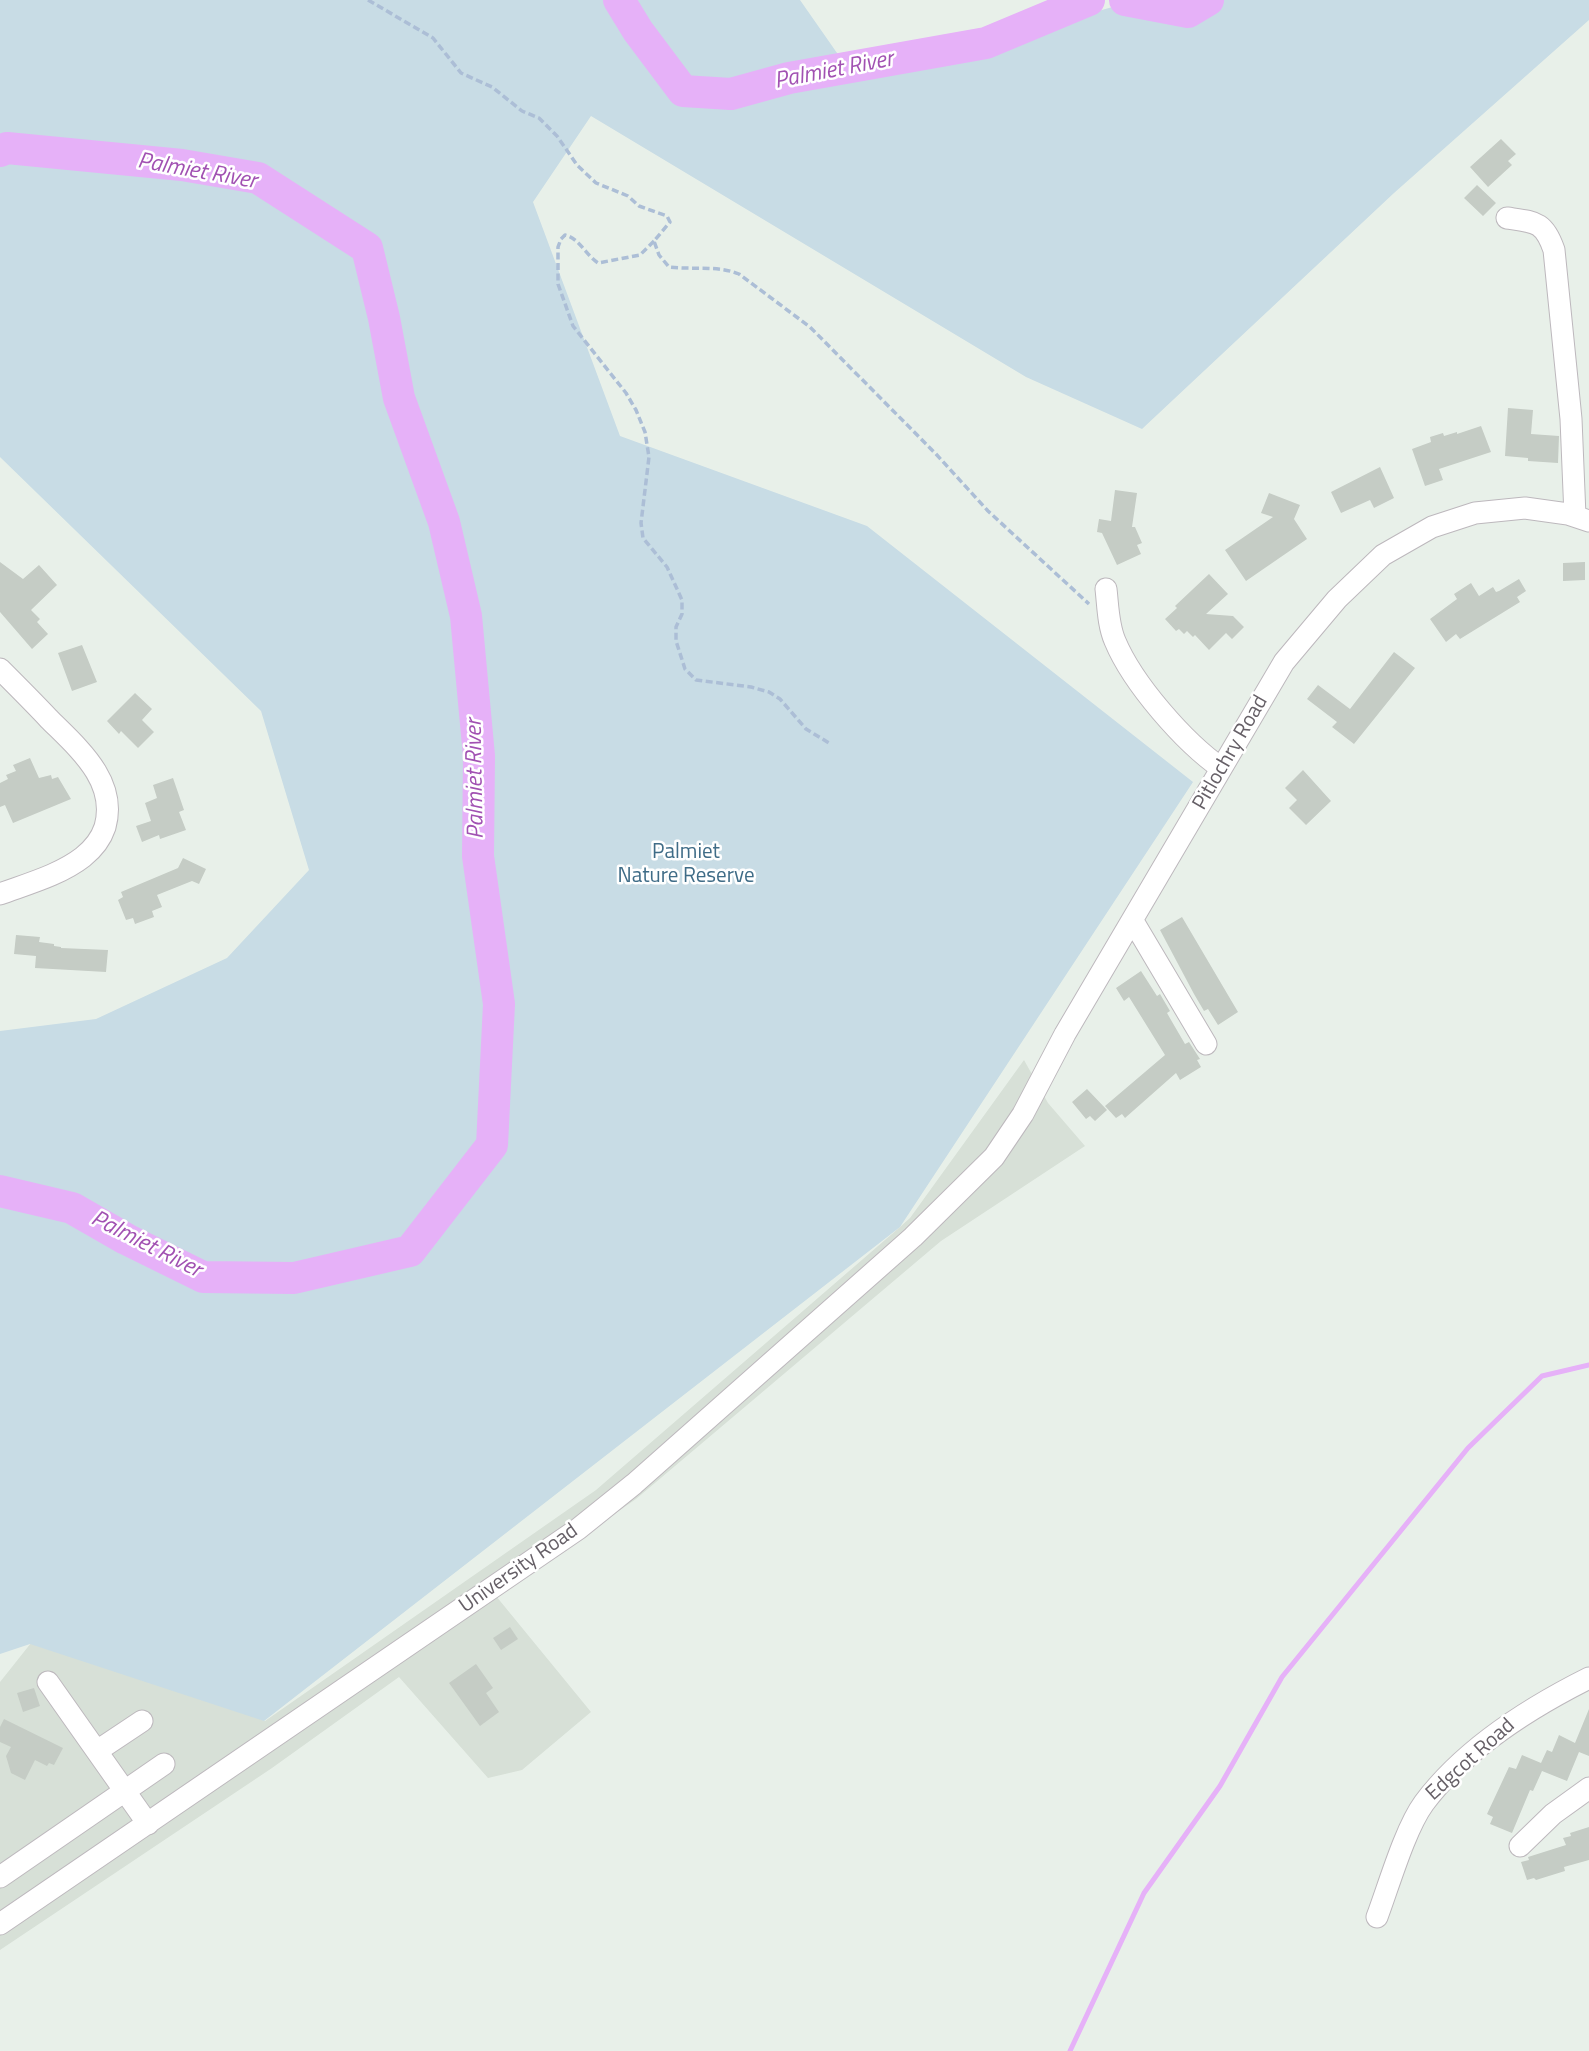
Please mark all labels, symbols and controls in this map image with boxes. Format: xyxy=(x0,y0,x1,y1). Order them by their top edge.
water label: Palmiet River xyxy=(772,46,896,96)
water label: Palmiet River xyxy=(135,148,259,196)
street label: Pitlochry Road xyxy=(1188,691,1274,815)
water label: Palmiet River xyxy=(461,719,491,839)
park label: Palmiet Nature Reserve xyxy=(617,840,755,890)
water label: Palmiet River xyxy=(86,1205,206,1285)
street label: University Road xyxy=(455,1519,583,1619)
street label: Edgcot Road xyxy=(1421,1714,1521,1806)

